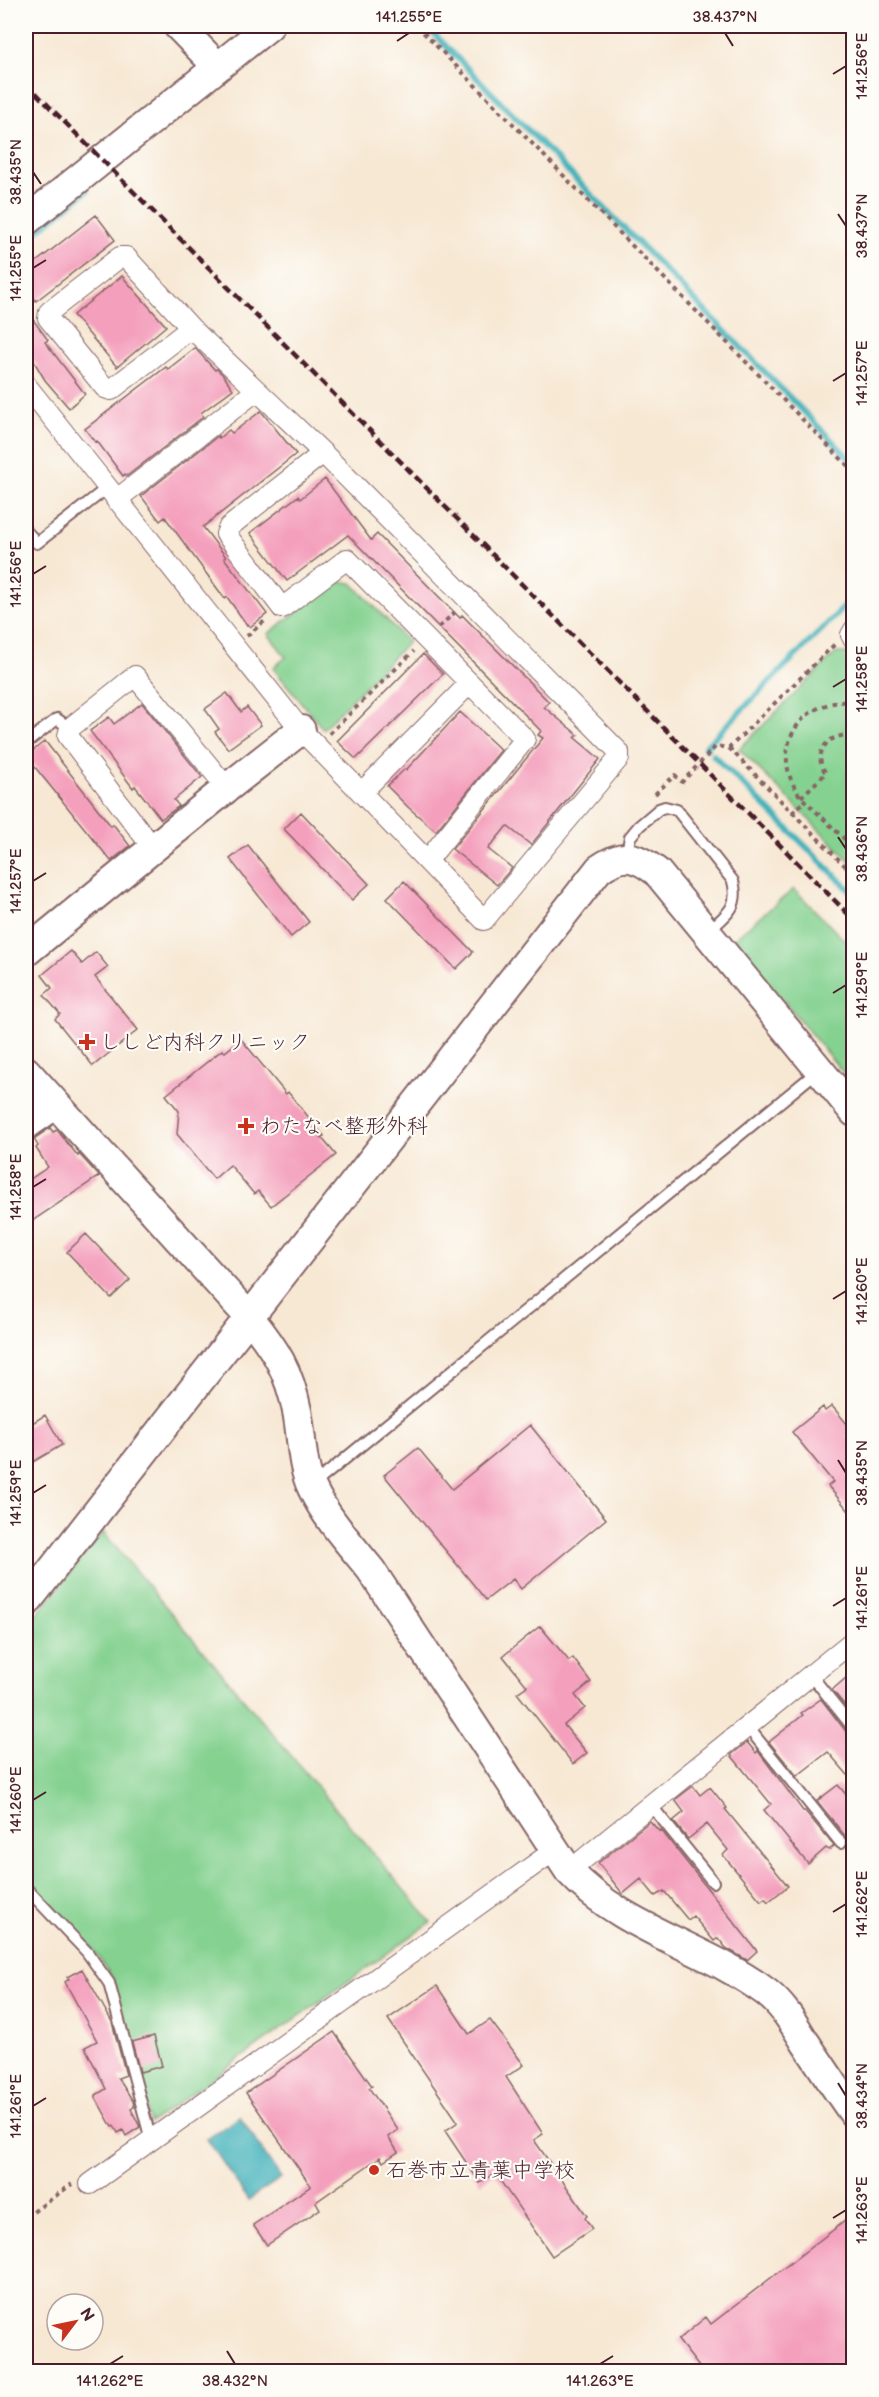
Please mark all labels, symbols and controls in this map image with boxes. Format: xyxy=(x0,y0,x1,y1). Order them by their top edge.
text: 141.255°E xyxy=(376,8,442,27)
text: 38.437°N xyxy=(693,8,757,27)
text: 141.256°E xyxy=(853,32,872,99)
text: 38.435°N xyxy=(7,139,26,205)
text: 38.437°N xyxy=(853,194,872,258)
text: 141.255°E xyxy=(7,235,26,301)
text: 141.257°E xyxy=(853,340,872,406)
text: 141.256°E xyxy=(7,540,26,607)
text: 141.258°E xyxy=(853,646,872,712)
text: 38.436°N xyxy=(853,816,872,882)
text: 141.257°E xyxy=(7,848,26,914)
text: 141.259°E xyxy=(853,952,872,1018)
place label: ししど内科クリニック xyxy=(100,1030,310,1055)
marker: ししど内科クリニック xyxy=(78,1033,96,1051)
place label: わたなべ整形外科 xyxy=(260,1114,428,1139)
marker: わたなべ整形外科 xyxy=(237,1117,255,1135)
text: 141.258°E xyxy=(7,1154,26,1220)
text: 141.260°E xyxy=(853,1257,872,1325)
text: 38.435°N xyxy=(853,1440,872,1506)
text: 141.259°E xyxy=(7,1460,26,1526)
text: 141.261°E xyxy=(853,1566,872,1630)
text: 141.260°E xyxy=(7,1766,26,1834)
text: 141.262°E xyxy=(853,1870,872,1937)
text: 38.434°N xyxy=(853,2063,872,2129)
text: 141.261°E xyxy=(7,2074,26,2138)
place label: 石巻市立青葉中学校 xyxy=(386,2158,575,2183)
marker: 石巻市立青葉中学校 xyxy=(367,2163,381,2177)
text: 141.263°E xyxy=(853,2176,872,2244)
north arrow xyxy=(45,2292,105,2352)
text: N xyxy=(75,2305,98,2325)
text: 141.262°E xyxy=(77,2372,144,2391)
text: 38.432°N xyxy=(202,2372,268,2391)
text: 141.263°E xyxy=(566,2372,634,2391)

